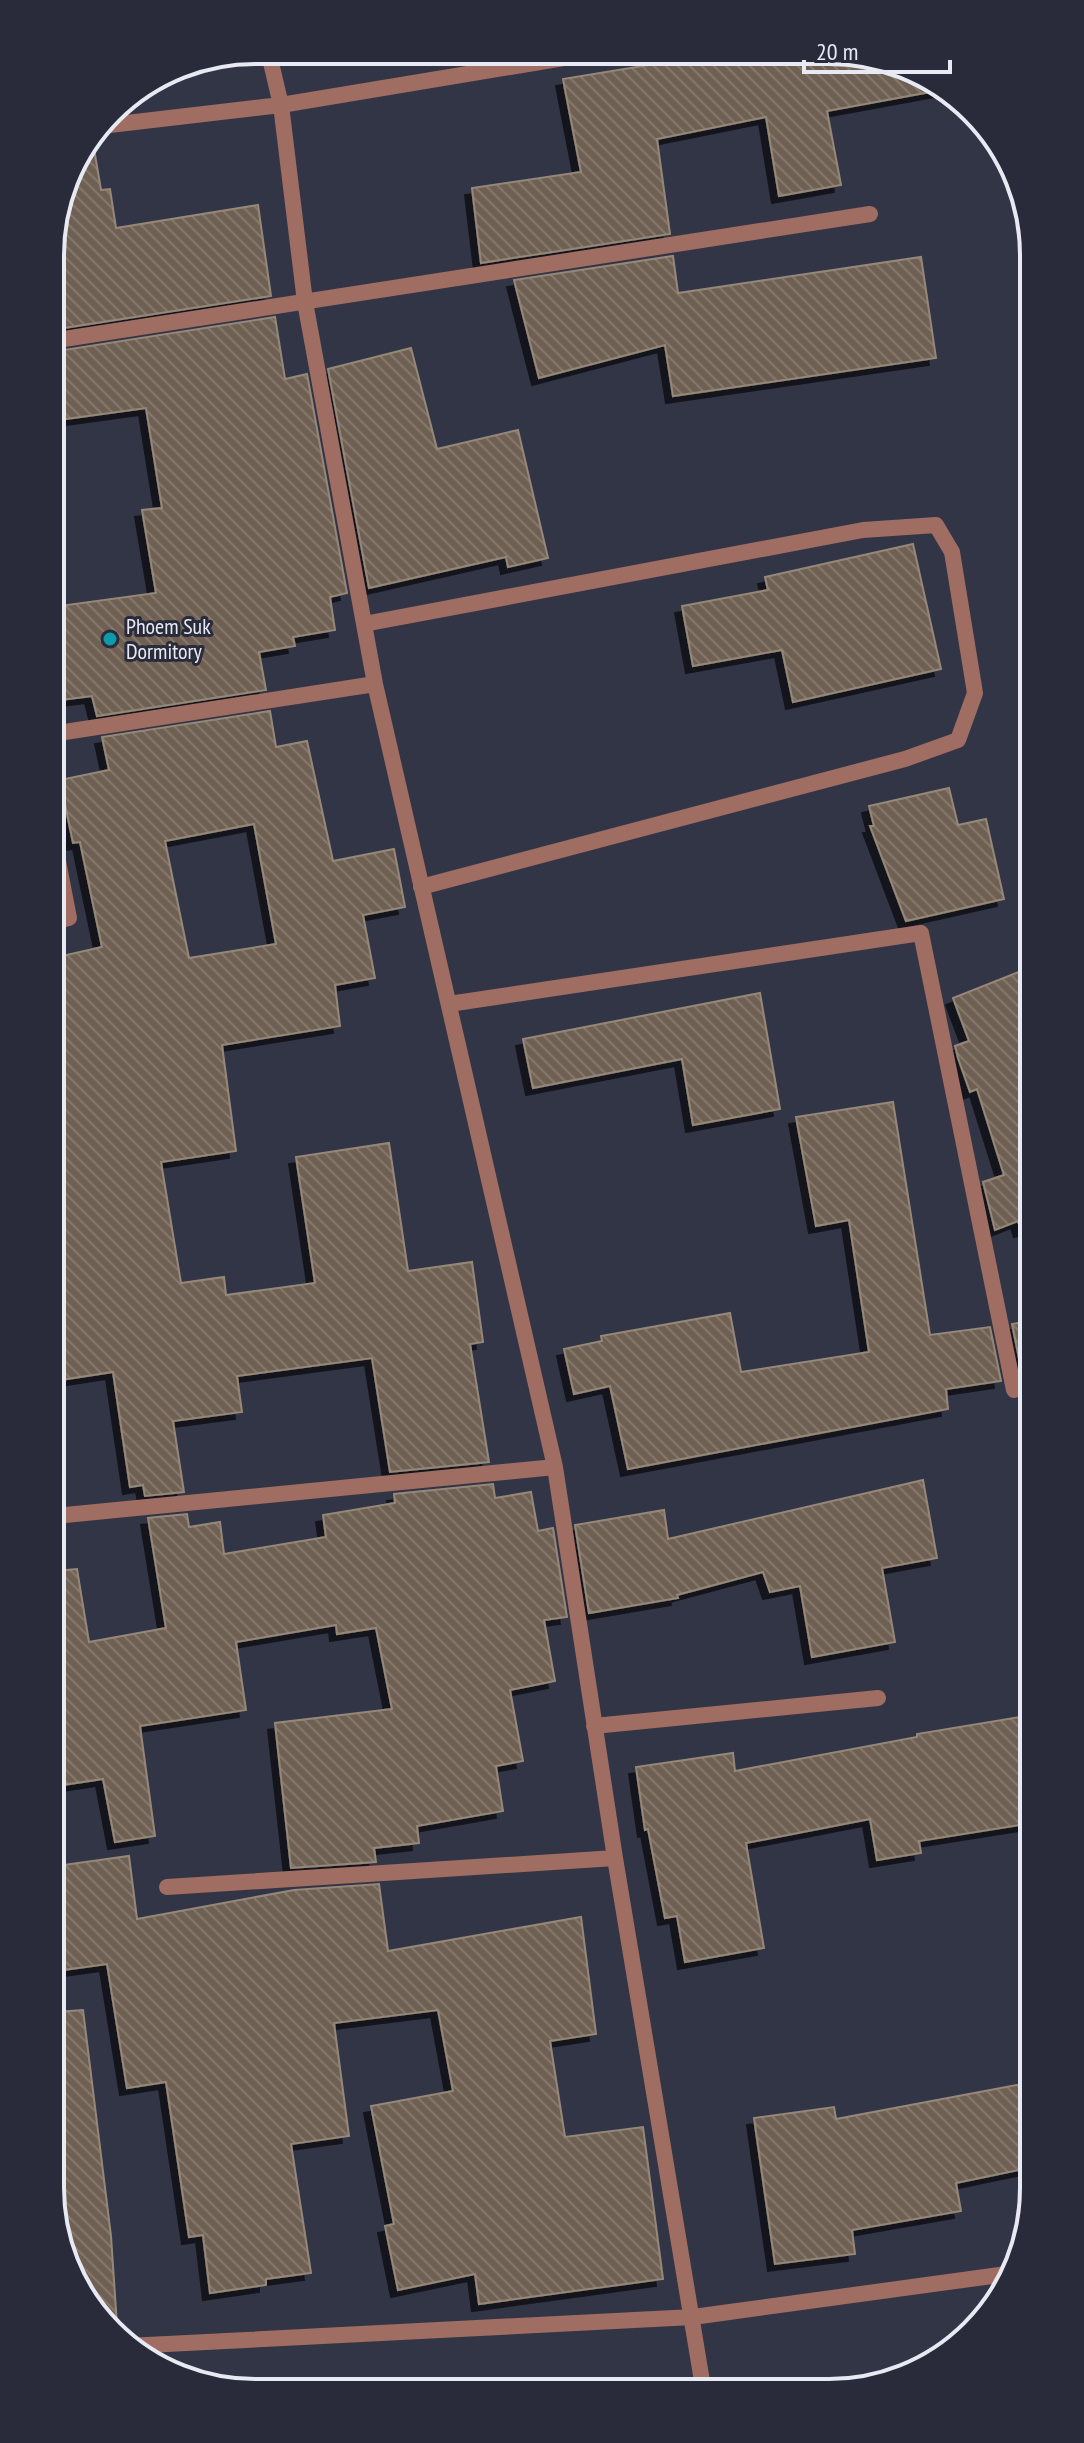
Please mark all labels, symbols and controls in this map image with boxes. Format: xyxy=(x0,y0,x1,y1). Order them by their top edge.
scale bar xyxy=(804,24,950,74)
text: 20 m xyxy=(816,36,858,67)
place label: Phoem Suk Dormitory xyxy=(126,612,211,665)
marker: Phoem Suk Dormitory xyxy=(101,630,119,648)

